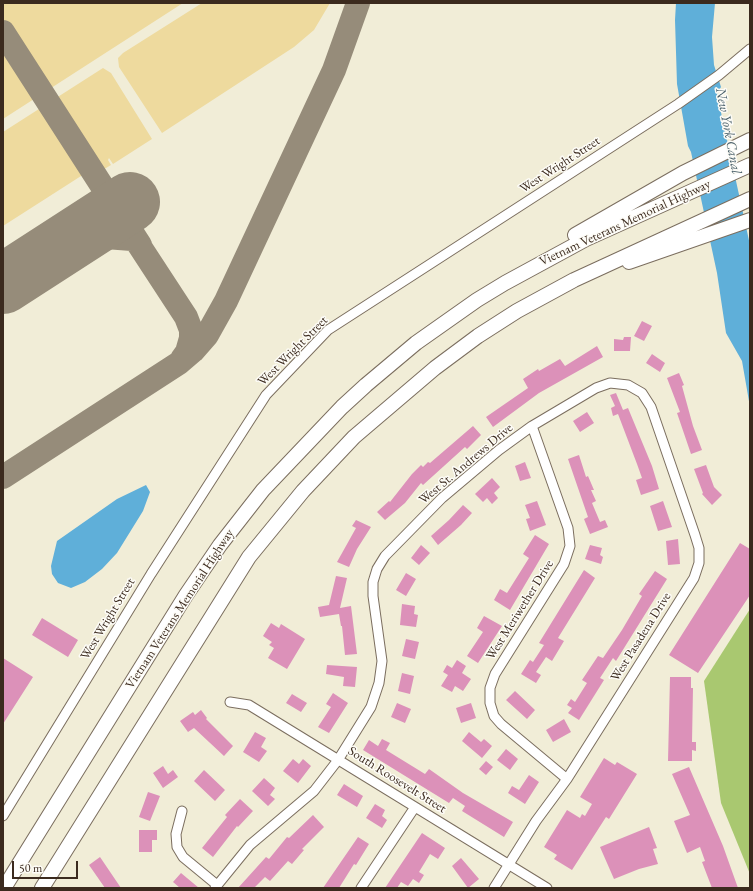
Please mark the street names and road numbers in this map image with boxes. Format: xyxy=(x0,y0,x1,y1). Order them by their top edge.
street label: West Wright Street xyxy=(517,133,603,197)
street label: Vietnam Veterans Memorial Highway xyxy=(537,176,713,270)
street label: West Wright Street xyxy=(255,313,331,389)
street label: West St. Andrews Drive xyxy=(416,420,516,508)
street label: Vietnam Veterans Memorial Highway xyxy=(122,526,238,692)
street label: West Meriwether Drive xyxy=(483,557,557,663)
street label: West Wright Street xyxy=(78,575,138,663)
street label: West Pasadena Drive xyxy=(607,590,675,684)
street label: South Roosevelt Street xyxy=(345,743,449,817)

